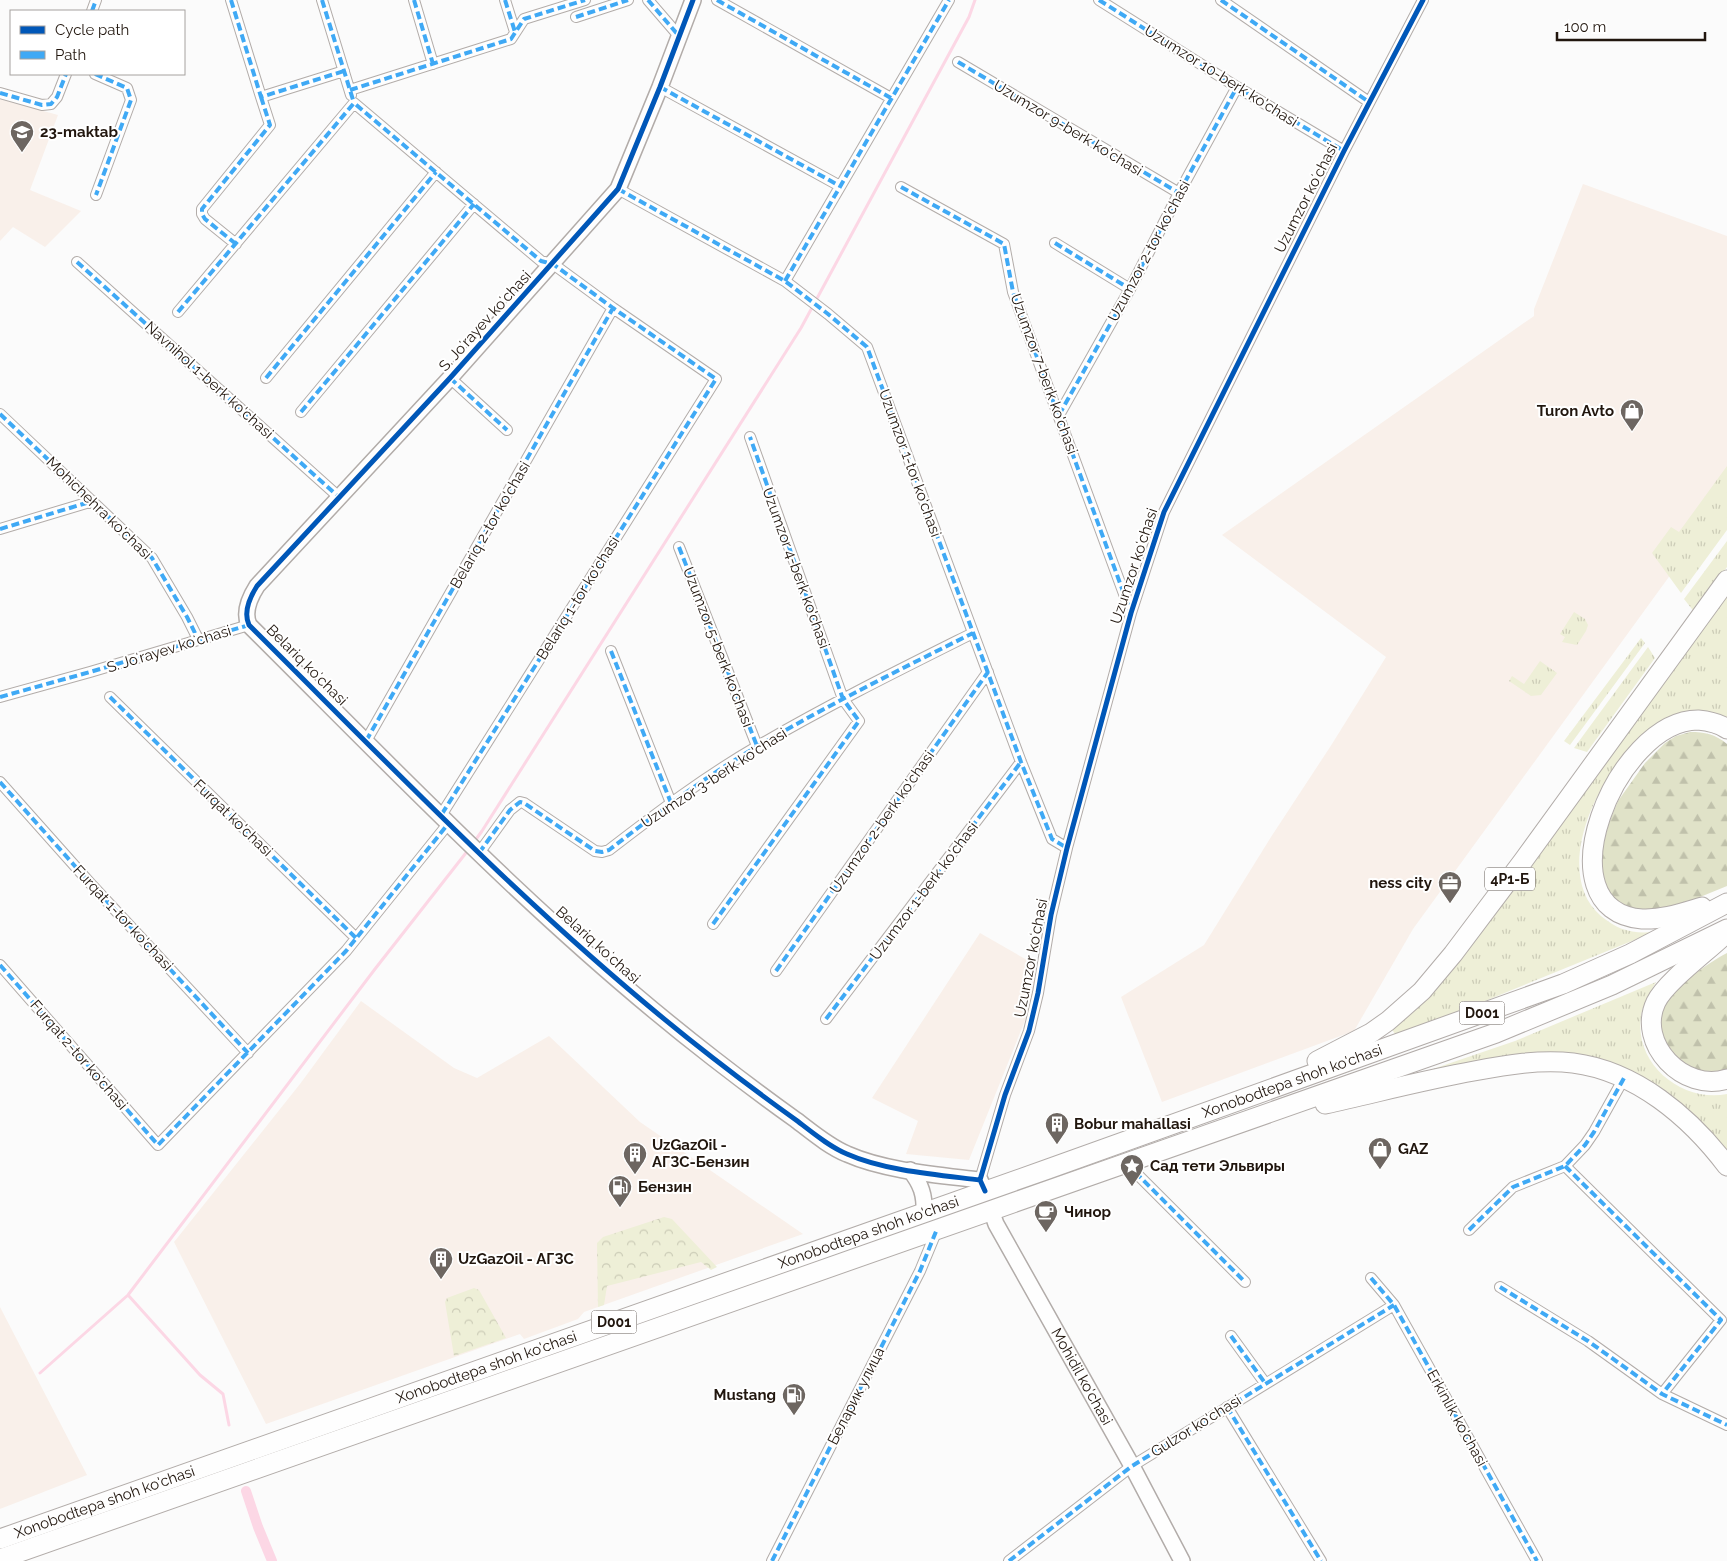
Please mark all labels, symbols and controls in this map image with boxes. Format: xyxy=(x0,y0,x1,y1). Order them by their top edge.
legend xyxy=(10,10,185,75)
scale bar xyxy=(1557,10,1704,42)
text: 100 m xyxy=(1564,18,1606,36)
text: Cycle path xyxy=(55,21,129,39)
street label: Uzumzor 10-berk ko'chasi xyxy=(1141,21,1301,131)
text: Path xyxy=(55,46,86,64)
street label: Uzumzor 9-berk ko'chasi xyxy=(990,76,1146,180)
school or university icon: 23-maktab xyxy=(9,119,35,153)
place label: 23-maktab xyxy=(40,123,118,141)
street label: Uzumzor koʻchasi xyxy=(1271,140,1341,256)
street label: Uzumzor 2-tor ko'chasi xyxy=(1104,177,1194,325)
street label: S. Joʻrayev koʻchasi xyxy=(435,267,535,375)
street label: Uzumzor 7-berk ko'chasi xyxy=(1007,291,1081,457)
street label: Navnihol 1-berk ko'chasi xyxy=(141,318,277,442)
street label: Uzumzor 1-tor ko‘chasi xyxy=(875,387,945,539)
shop icon: Turon Avto xyxy=(1619,398,1645,432)
place label: Turon Avto xyxy=(1537,402,1614,420)
street label: Mohichehra ko'chasi xyxy=(42,453,156,563)
street label: Belariq 2-tor ko'chasi xyxy=(446,458,534,592)
street label: Uzumzor 4-berk ko'chasi xyxy=(758,485,834,651)
street label: Uzumzor koʻchasi xyxy=(1107,506,1161,626)
street label: Belariq 1-tor ko'chasi xyxy=(533,533,623,663)
street label: Uzumzor 5-berk ko'chasi xyxy=(679,564,757,730)
street label: Belariq koʻchasi xyxy=(263,621,351,709)
street label: S. Joʻrayev koʻchasi xyxy=(105,622,233,676)
street label: Uzumzor 3-berk ko'chasi xyxy=(638,724,790,832)
street label: Uzumzor 2-berk ko'chasi xyxy=(826,747,938,897)
street label: Furqat ko'chasi xyxy=(190,776,276,860)
street label: Uzumzor 1-berk ko'chasi xyxy=(866,818,982,964)
street label: Furqat 1-tor ko'chasi xyxy=(69,861,177,975)
road number: 4Р1-Б xyxy=(1485,868,1535,891)
office icon: ness city xyxy=(1437,870,1463,904)
place label: ness city xyxy=(1369,874,1433,892)
street label: Uzumzor koʻchasi xyxy=(1011,897,1051,1019)
street label: Belariq koʻchasi xyxy=(552,902,644,988)
street label: Furqat 2-tor ko'chasi xyxy=(26,996,132,1114)
road number: D001 xyxy=(1460,1001,1504,1024)
street label: Xonobodtepa shoh ko'chasi xyxy=(1200,1041,1385,1122)
building icon: Bobur mahallasi xyxy=(1044,1111,1070,1145)
place label: Bobur mahallasi xyxy=(1074,1115,1191,1133)
place label: UzGazOil - АГЗС-Бензин xyxy=(652,1136,750,1171)
shop icon: GAZ xyxy=(1367,1136,1393,1170)
place label: GAZ xyxy=(1398,1140,1428,1158)
building icon: UzGazOil - АГЗС-Бензин xyxy=(622,1141,648,1175)
place icon: Сад тети Эльвиры xyxy=(1119,1153,1145,1187)
place label: Сад тети Эльвиры xyxy=(1150,1157,1285,1175)
fuel station icon: Бензин xyxy=(607,1174,633,1208)
place label: Бензин xyxy=(638,1178,692,1196)
street label: Xonobodtepa shoh ko'chasi xyxy=(776,1192,961,1273)
cafe icon: Чинор xyxy=(1033,1199,1059,1233)
place label: Чинор xyxy=(1064,1203,1111,1221)
building icon: UzGazOil - АГЗС xyxy=(428,1246,454,1280)
place label: UzGazOil - АГЗС xyxy=(458,1250,574,1268)
road number: D001 xyxy=(592,1310,636,1334)
street label: Mohidil ko'chasi xyxy=(1047,1325,1116,1428)
street label: Xonobodtepa shoh ko'chasi xyxy=(394,1327,579,1407)
street label: Беларик улица xyxy=(824,1344,888,1448)
street label: Erkinlik ko'chasi xyxy=(1423,1367,1491,1469)
fuel station icon: Mustang xyxy=(781,1382,807,1416)
place label: Mustang xyxy=(713,1386,776,1404)
street label: Gulzor ko'chasi xyxy=(1148,1391,1244,1461)
street label: Xonobodtepa shoh ko'chasi xyxy=(12,1462,197,1542)

